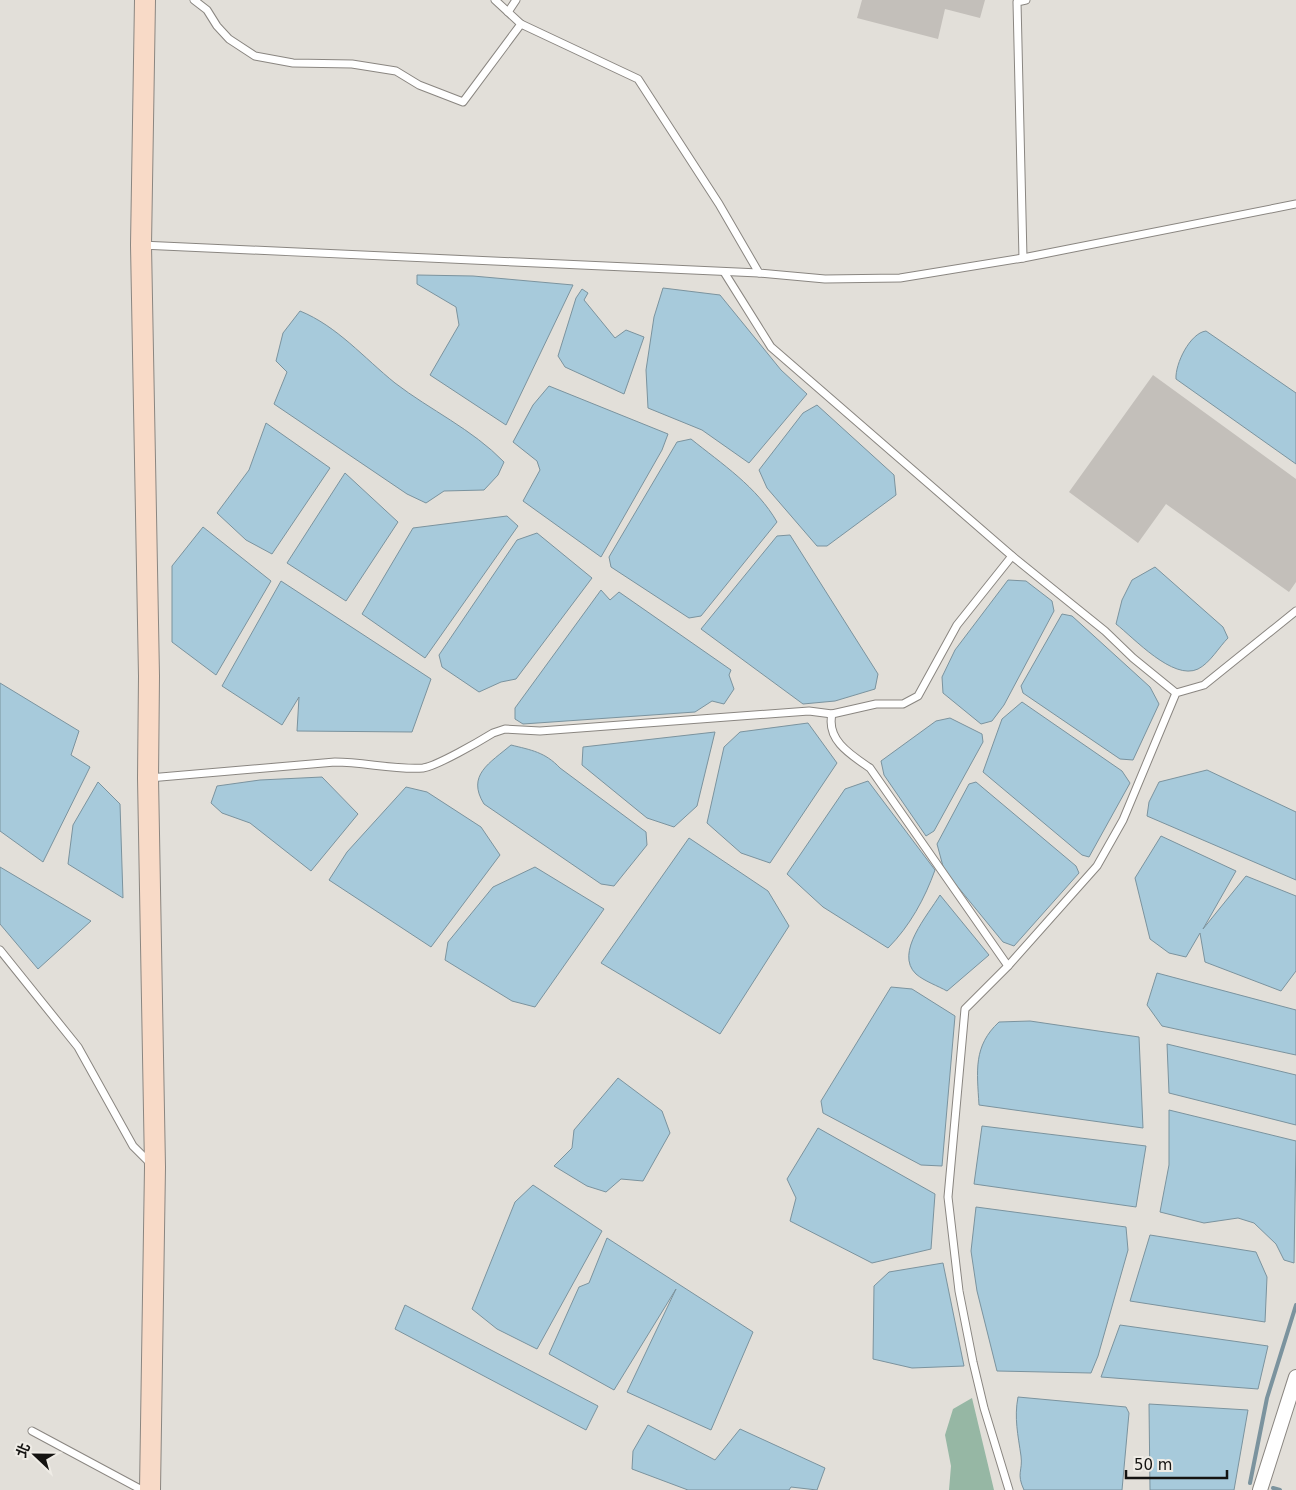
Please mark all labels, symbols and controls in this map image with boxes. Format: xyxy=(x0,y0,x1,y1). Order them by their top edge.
north arrow xyxy=(10,1430,60,1480)
text: 北 xyxy=(13,1441,33,1460)
scale bar xyxy=(1126,1448,1227,1480)
text: 50 m xyxy=(1134,1456,1172,1474)

